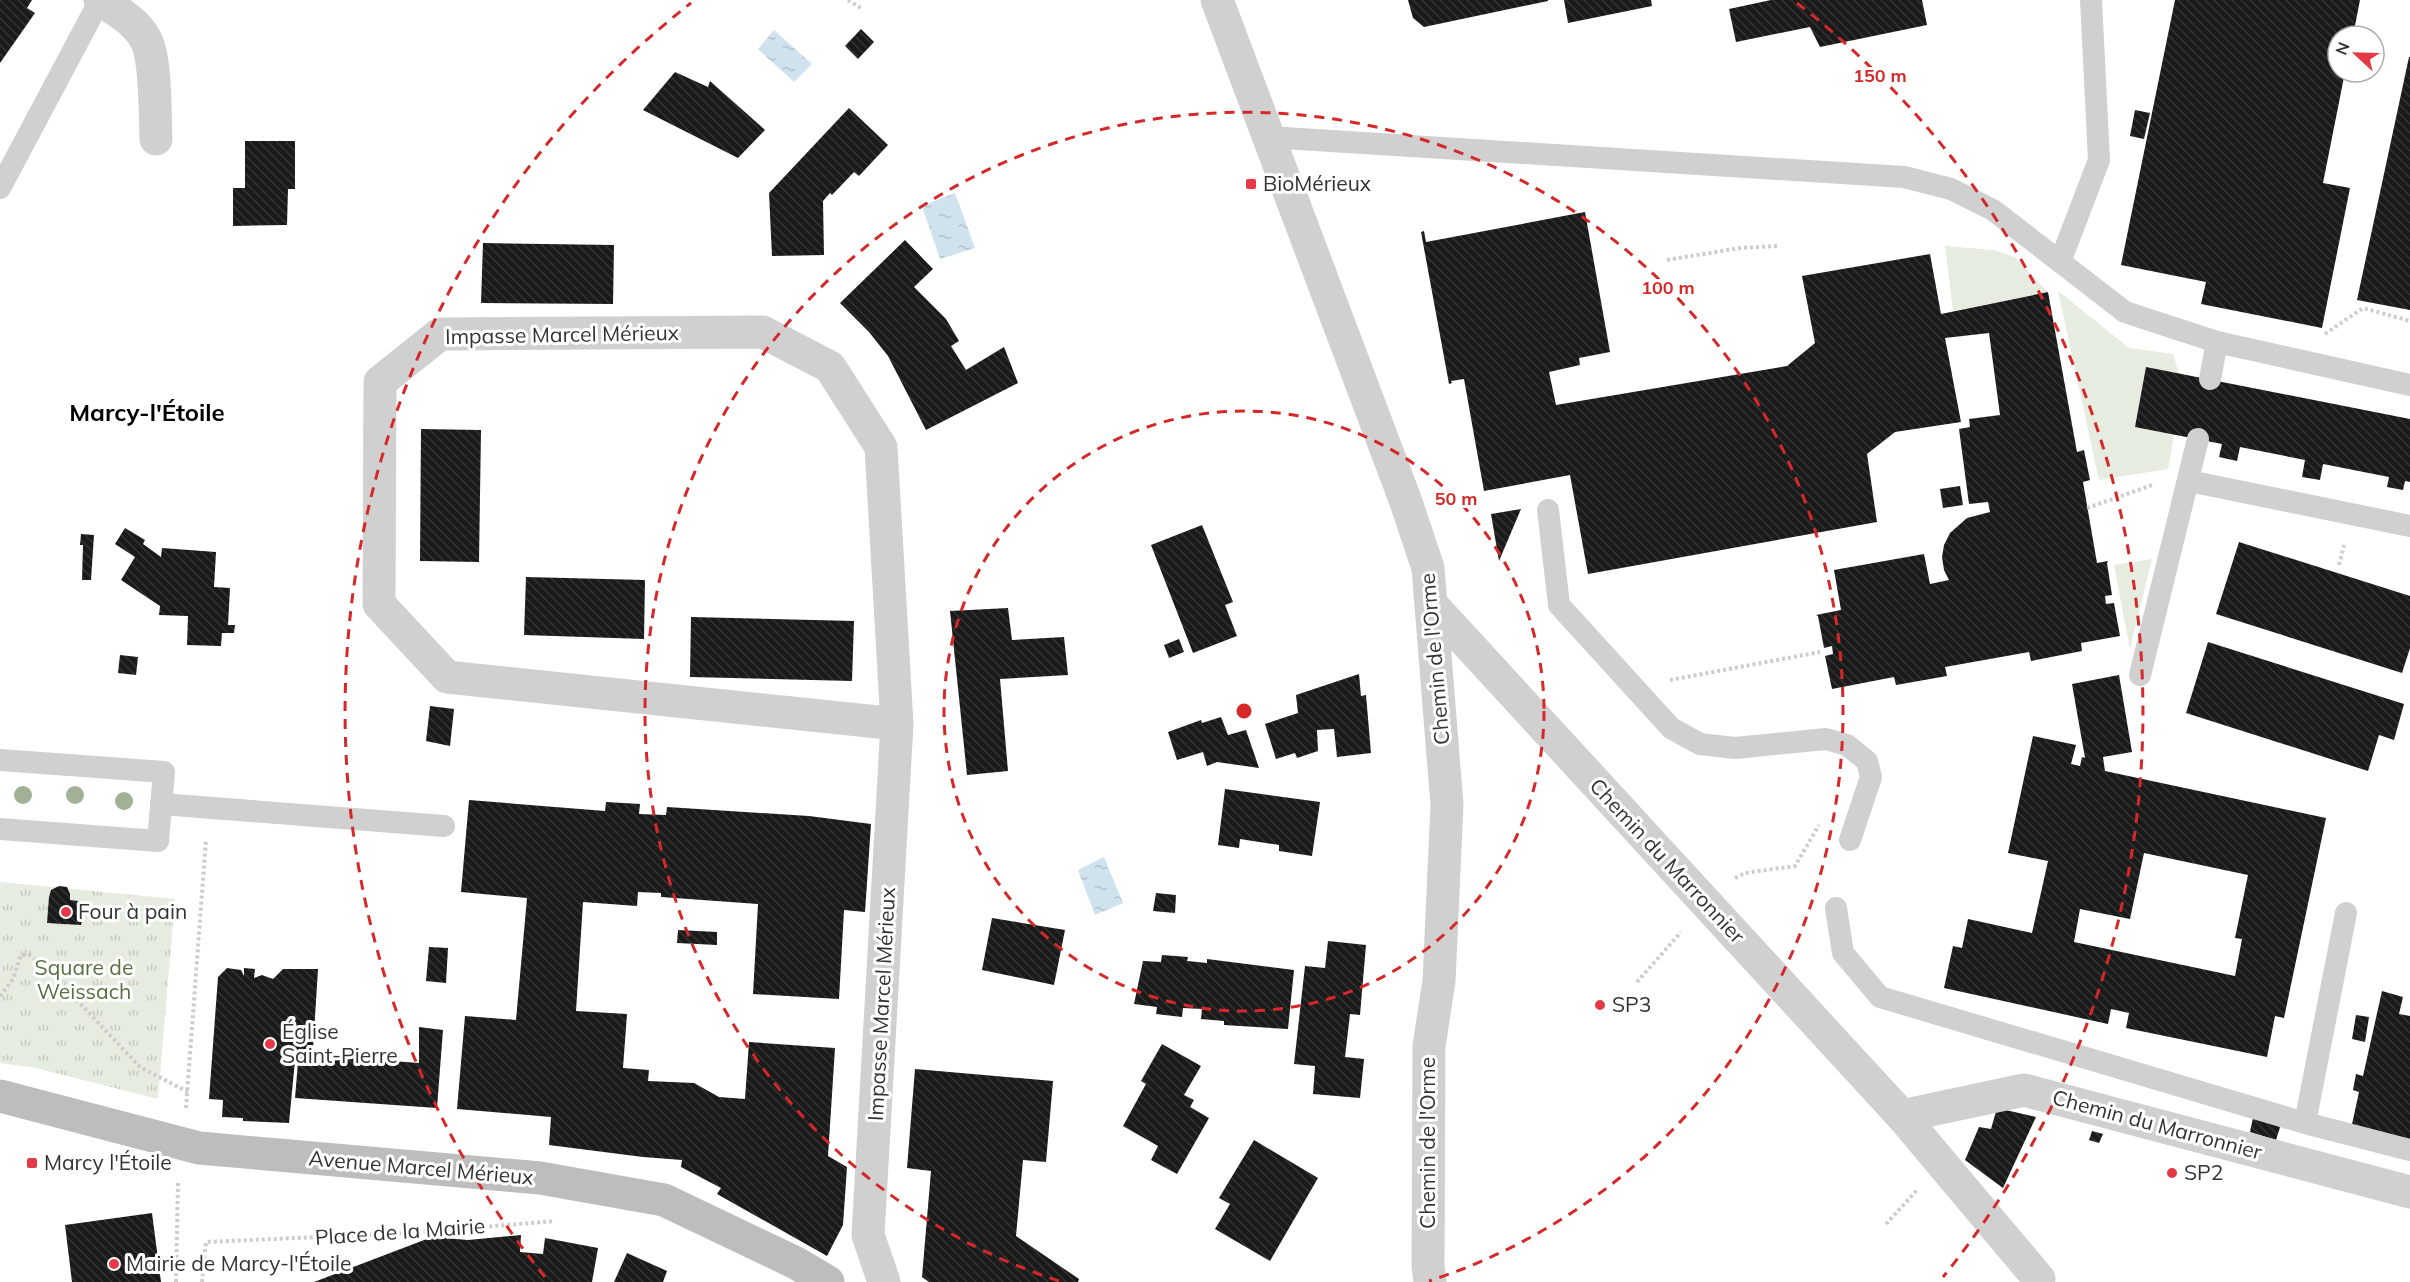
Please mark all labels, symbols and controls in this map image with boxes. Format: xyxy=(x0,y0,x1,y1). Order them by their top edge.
north arrow xyxy=(2326,24,2386,84)
text: N xyxy=(2331,39,2354,58)
text: 150 m xyxy=(1853,64,1907,87)
place label: BioMérieux xyxy=(1263,170,1371,196)
marker: BioMérieux xyxy=(1244,177,1258,191)
text: 100 m xyxy=(1641,276,1695,299)
street label: Impasse Marcel Mérieux xyxy=(445,319,679,349)
district label: Marcy-l'Étoile xyxy=(69,397,225,427)
text: 50 m xyxy=(1435,487,1477,510)
street label: Chemin de l'Orme xyxy=(1414,572,1454,746)
centre of rings xyxy=(1234,701,1254,721)
street label: Chemin du Marronnier xyxy=(1585,773,1751,948)
street label: Impasse Marcel Mérieux xyxy=(862,886,900,1121)
place label: Four à pain xyxy=(78,898,187,924)
marker: Four à pain xyxy=(59,905,73,919)
park label: Square de Weissach xyxy=(35,954,133,1004)
place label: SP3 xyxy=(1612,991,1651,1017)
marker: SP3 xyxy=(1593,998,1607,1012)
place label: Église Saint-Pierre xyxy=(282,1018,398,1068)
marker: Église Saint-Pierre xyxy=(263,1037,277,1051)
street label: Chemin de l'Orme xyxy=(1414,1057,1440,1229)
street label: Chemin du Marronnier xyxy=(2050,1084,2265,1165)
street label: Avenue Marcel Mérieux xyxy=(308,1144,535,1190)
place label: Marcy l'Étoile xyxy=(44,1149,172,1175)
marker: Marcy l'Étoile xyxy=(25,1156,39,1170)
place label: SP2 xyxy=(2184,1159,2223,1185)
marker: SP2 xyxy=(2165,1166,2179,1180)
street label: Place de la Mairie xyxy=(314,1212,486,1250)
place label: Mairie de Marcy-l'Étoile xyxy=(126,1250,352,1276)
marker: Mairie de Marcy-l'Étoile xyxy=(107,1257,121,1271)

